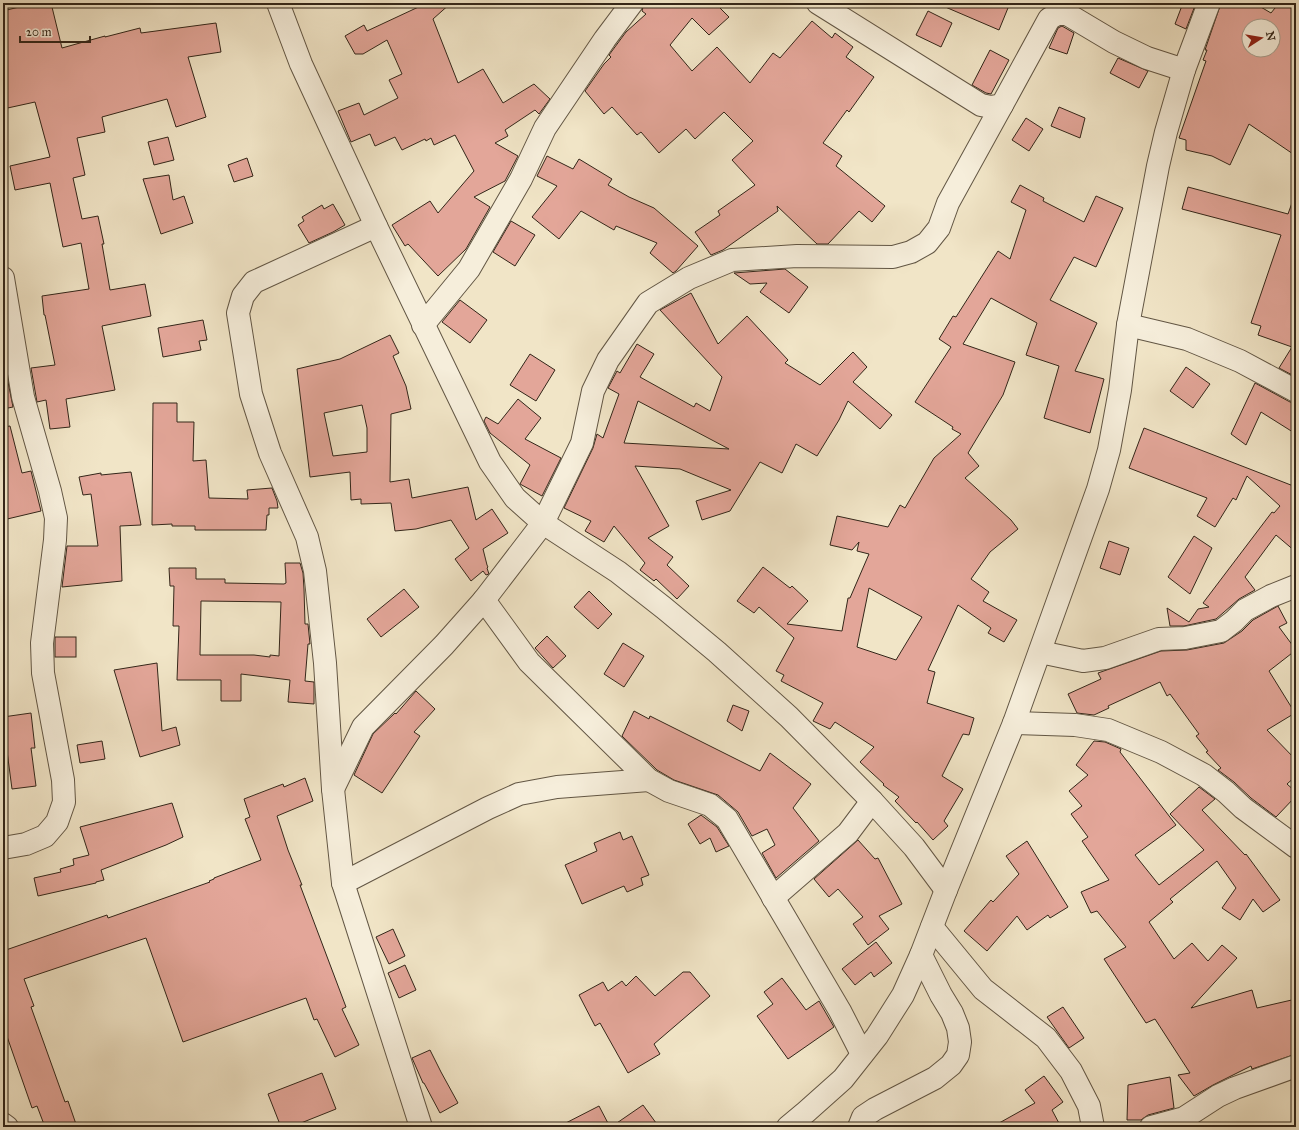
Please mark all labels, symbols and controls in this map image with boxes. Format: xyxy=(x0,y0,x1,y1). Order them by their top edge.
scale bar xyxy=(20,18,90,44)
north arrow xyxy=(1241,18,1281,58)
text: 20 m xyxy=(26,25,52,39)
text: N xyxy=(1263,30,1278,43)

